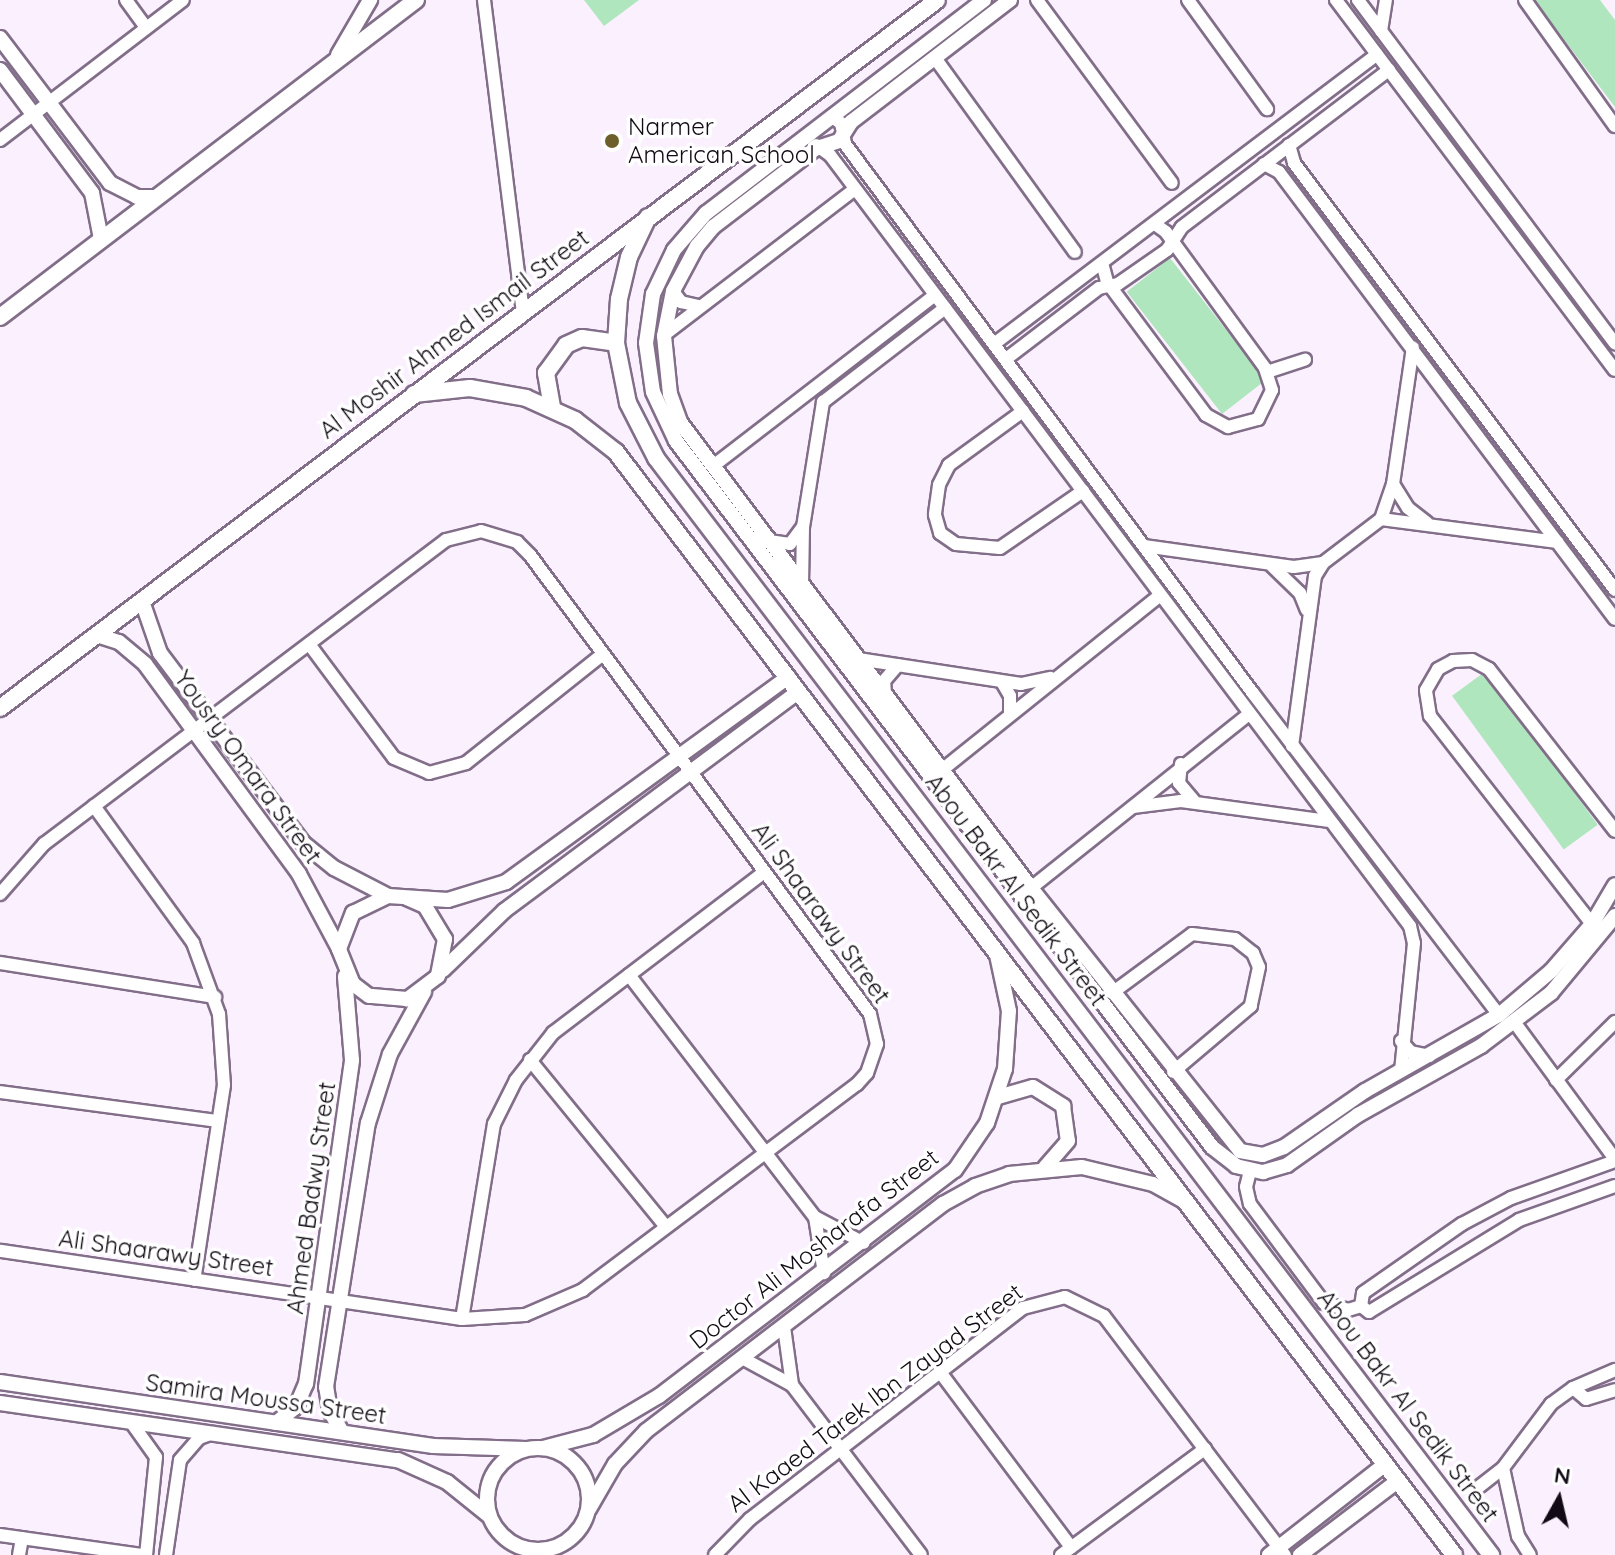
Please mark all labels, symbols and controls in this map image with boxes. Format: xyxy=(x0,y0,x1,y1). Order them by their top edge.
place label: Narmer American School xyxy=(628,113,815,169)
marker: Narmer American School xyxy=(603,132,621,150)
street label: Al Moshir Ahmed Ismail Street xyxy=(314,223,594,445)
street label: Yousry Omara Street xyxy=(168,665,328,869)
street label: Abou Bakr Al Sedik Street xyxy=(919,768,1113,1012)
street label: Ali Shaarawy Street xyxy=(746,817,896,1009)
street label: Ahmed Badwy Street xyxy=(280,1080,342,1316)
street label: Doctor Ali Mosharafa Street xyxy=(684,1143,944,1355)
street label: Ali Shaarawy Street xyxy=(57,1224,275,1282)
street label: Al Kaaed Tarek Ibn Zayad Street xyxy=(722,1278,1028,1518)
street label: Abou Bakr Al Sedik Street xyxy=(1311,1284,1505,1528)
street label: Samira Moussa Street xyxy=(144,1368,388,1430)
north arrow xyxy=(1519,1459,1599,1539)
text: N xyxy=(1552,1460,1572,1490)

